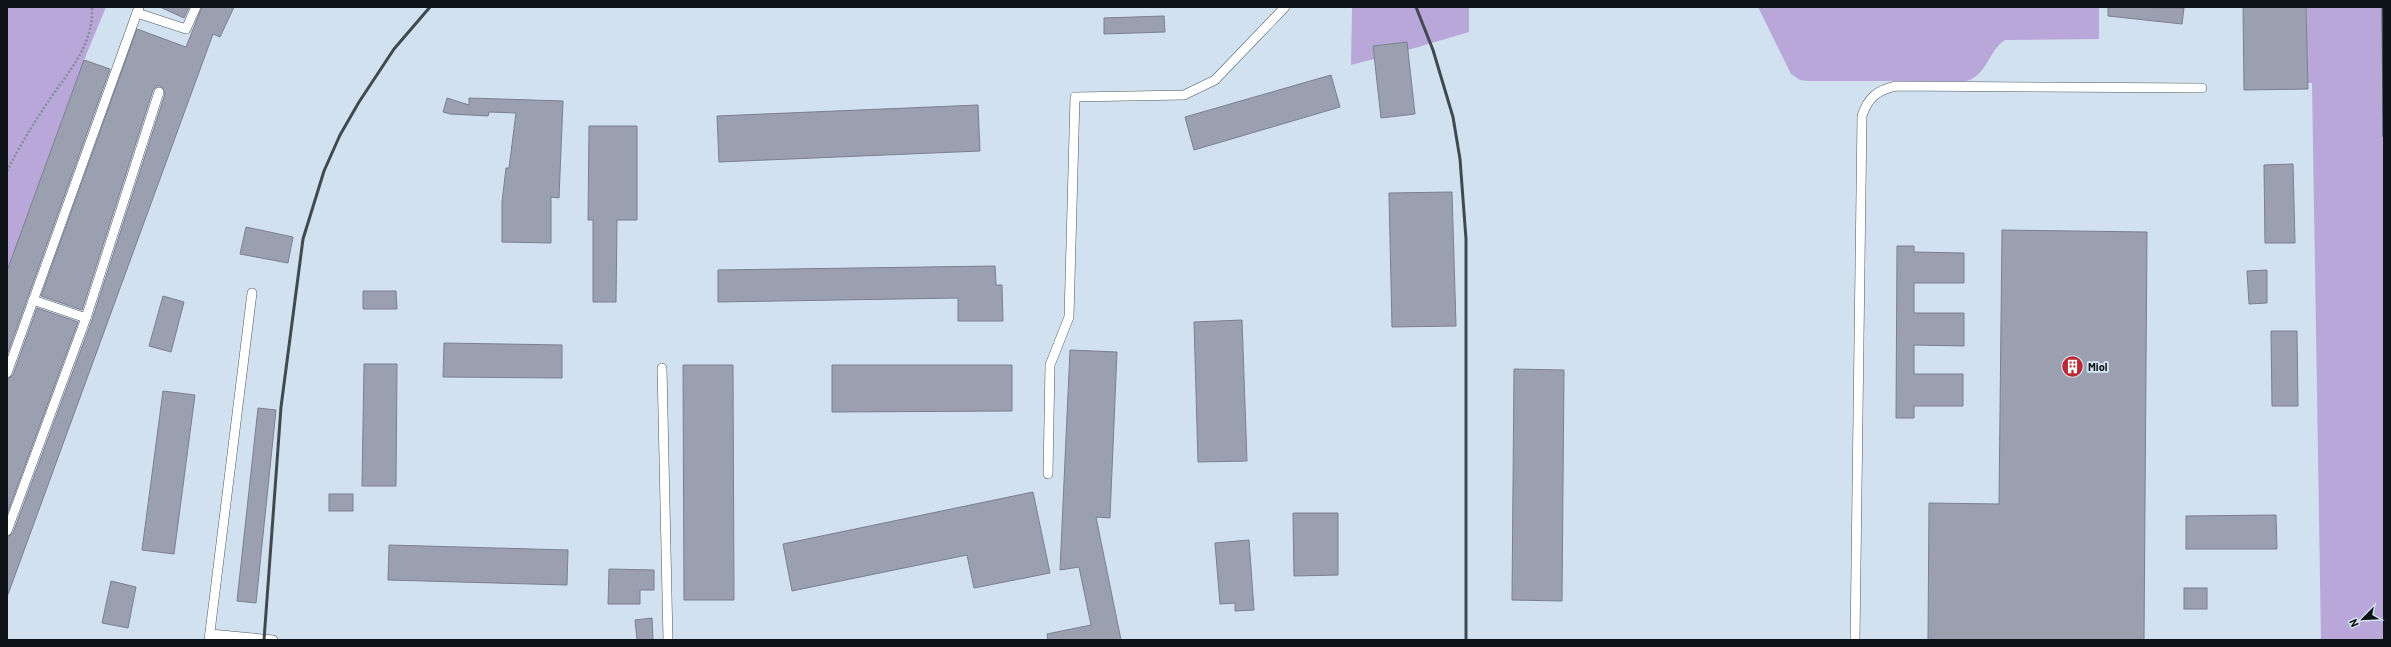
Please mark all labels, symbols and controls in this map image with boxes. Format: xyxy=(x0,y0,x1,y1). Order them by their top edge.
building icon: Miol xyxy=(2060,354,2086,380)
place label: Miol xyxy=(2088,360,2108,373)
north arrow xyxy=(2343,599,2383,639)
text: N xyxy=(2346,617,2361,629)

